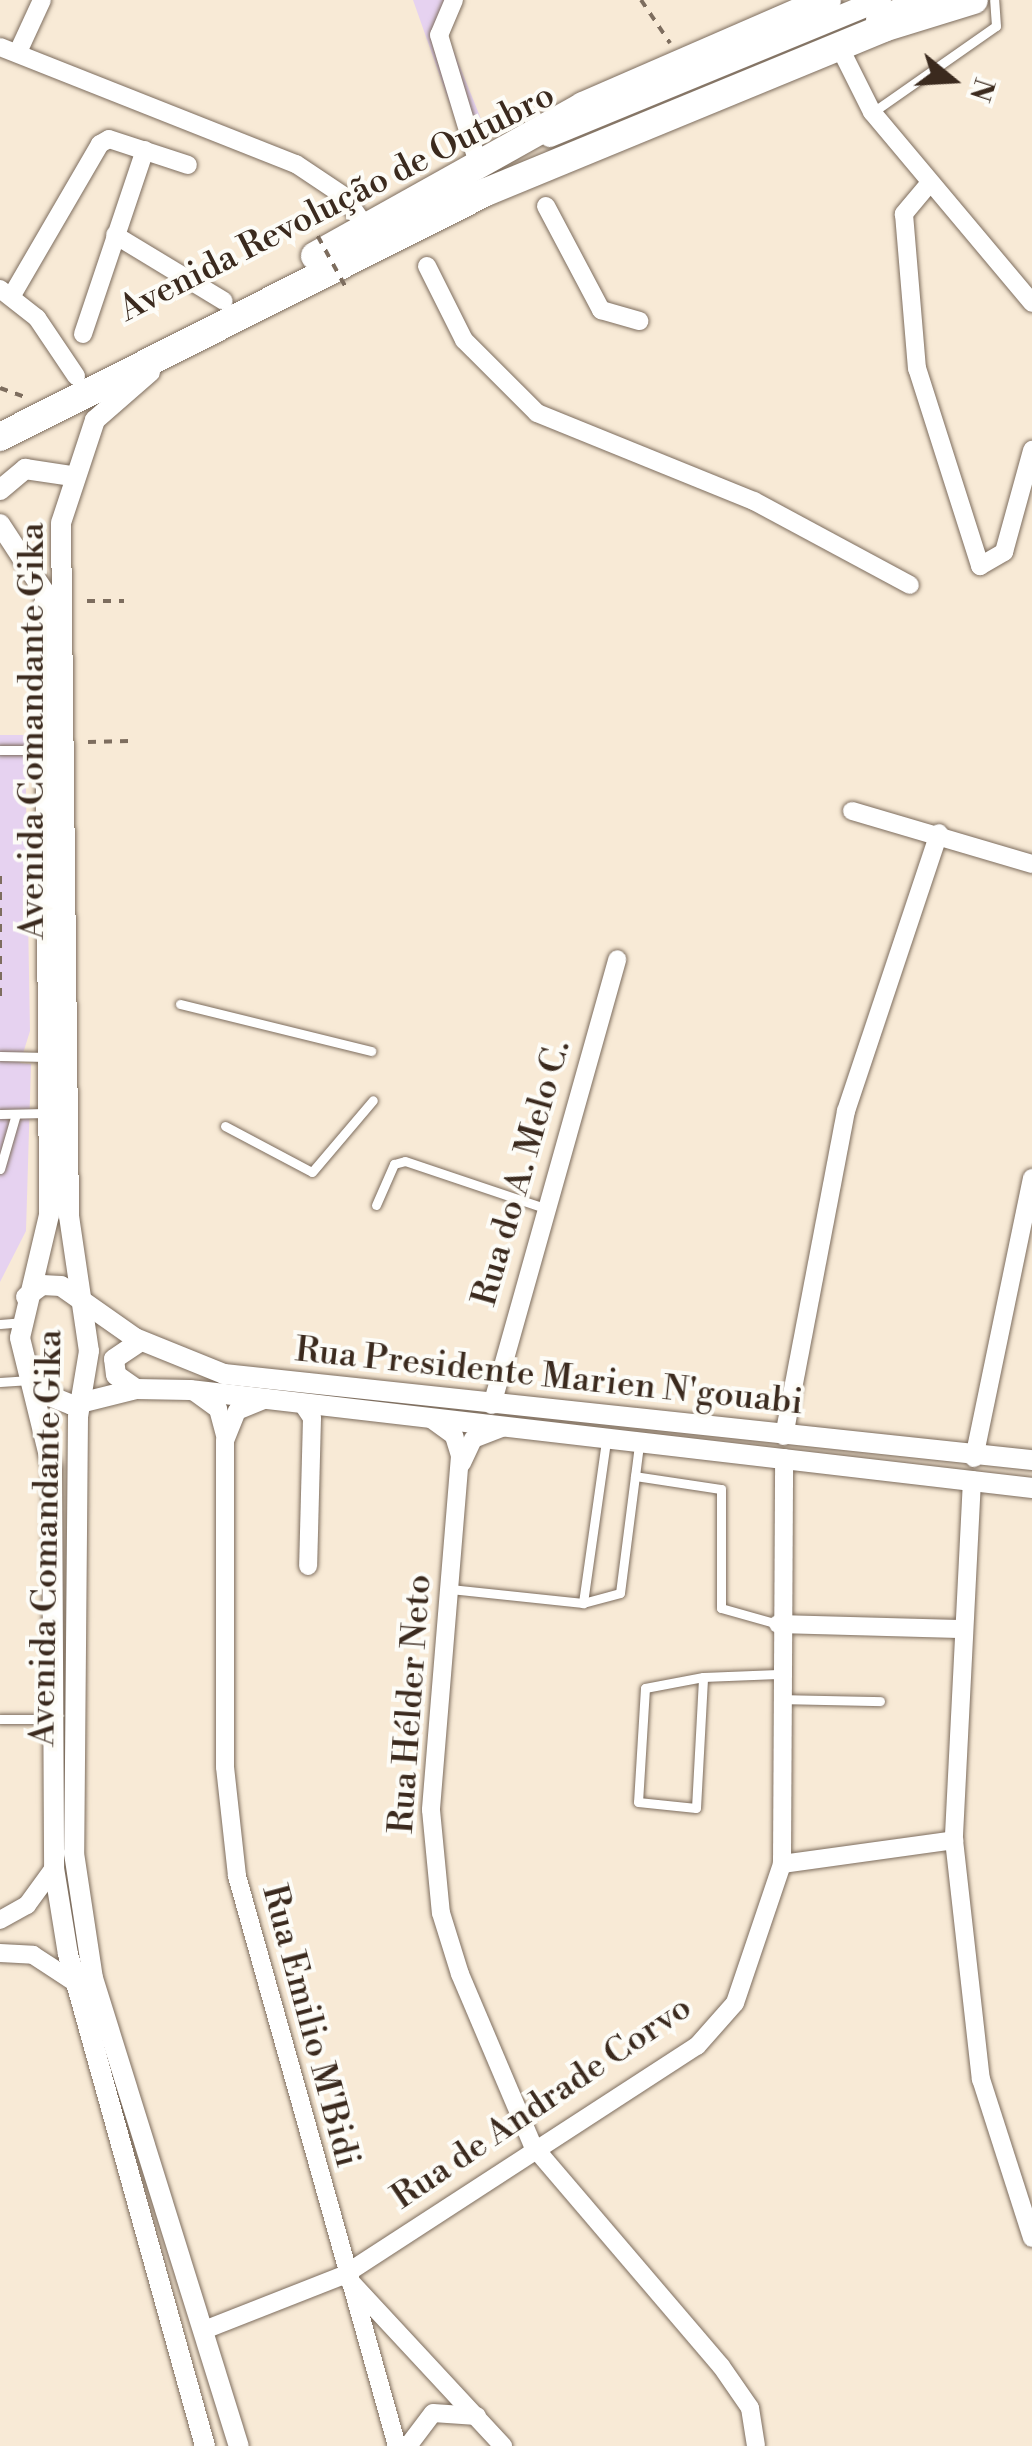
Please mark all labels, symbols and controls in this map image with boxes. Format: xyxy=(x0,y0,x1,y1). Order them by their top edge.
north arrow xyxy=(902,30,1002,130)
text: N xyxy=(961,73,1001,105)
street label: Avenida Revolução de Outubro xyxy=(112,75,562,331)
street label: Avenida Comandante Gika xyxy=(12,523,54,939)
street label: Rua do A. Melo C. xyxy=(464,1035,580,1311)
street label: Avenida Comandante Gika xyxy=(22,1329,72,1747)
street label: Rua Presidente Marien N'gouabi xyxy=(293,1329,805,1425)
street label: Rua Hélder Neto xyxy=(381,1573,441,1835)
street label: Rua Emilio M'Bidi xyxy=(252,1880,368,2172)
street label: Rua de Andrade Corvo xyxy=(384,1987,700,2219)

